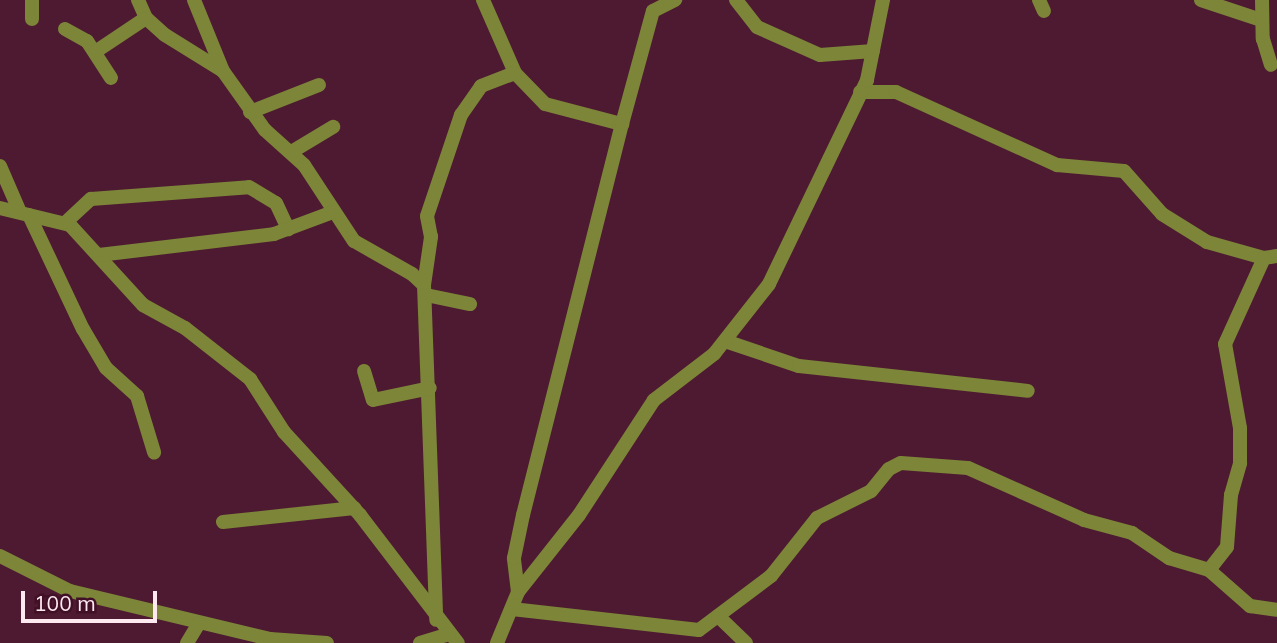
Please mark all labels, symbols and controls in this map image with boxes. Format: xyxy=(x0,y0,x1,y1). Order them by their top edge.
scale bar xyxy=(24,576,161,620)
text: 100 m xyxy=(34,590,96,616)

